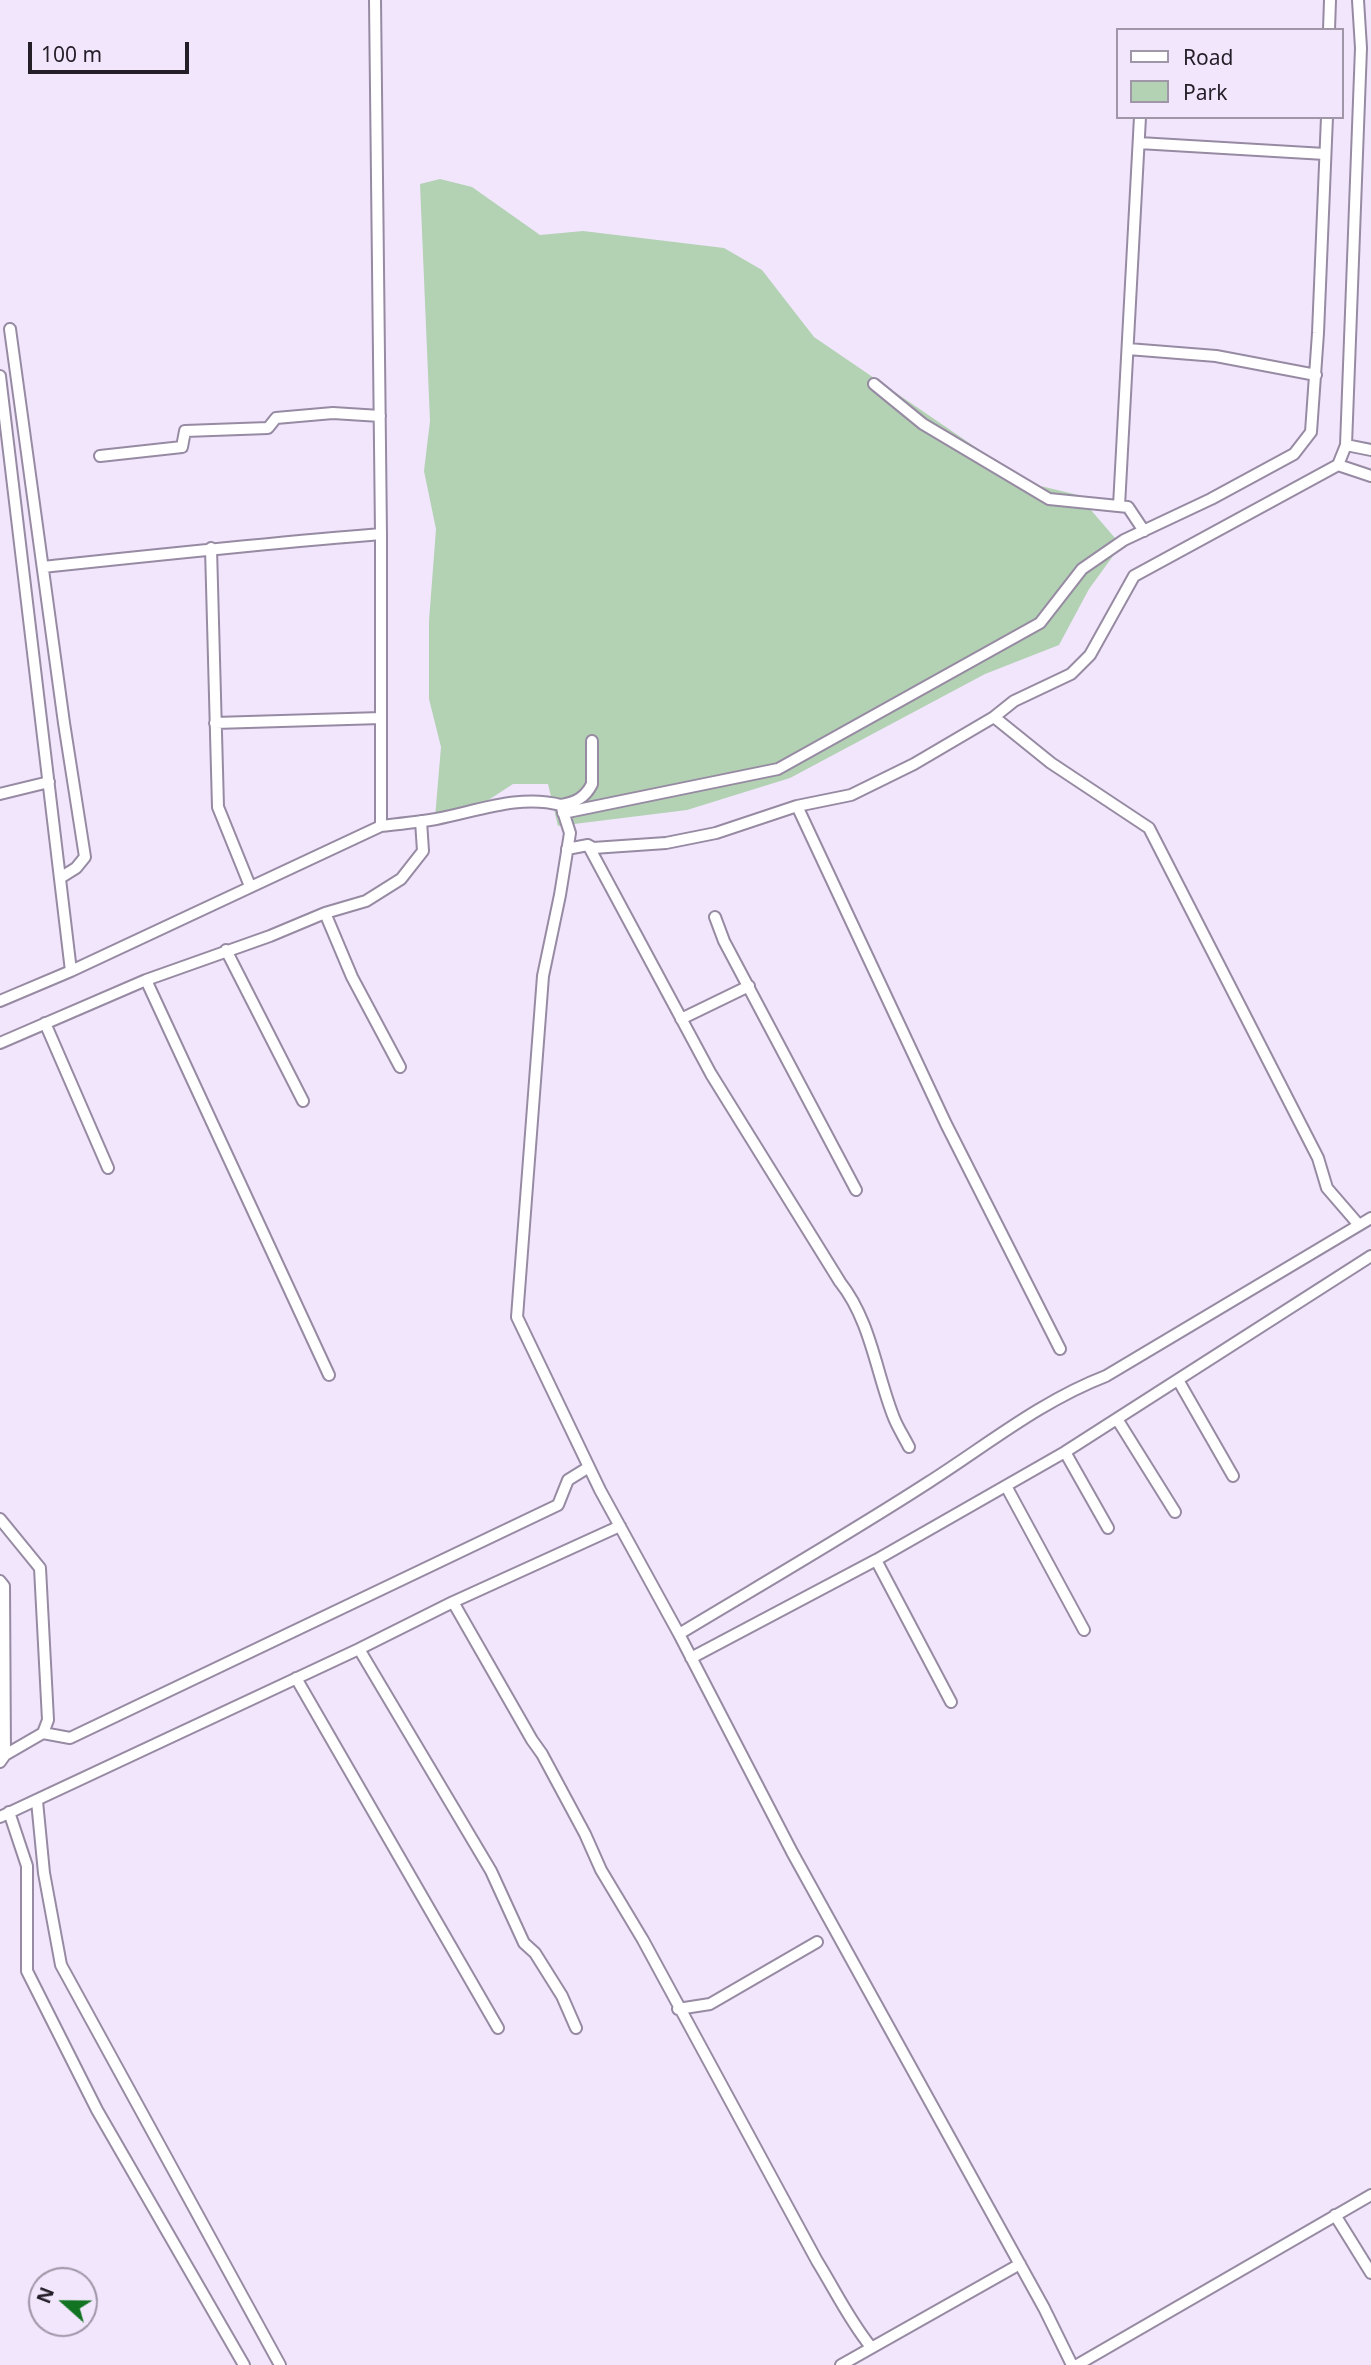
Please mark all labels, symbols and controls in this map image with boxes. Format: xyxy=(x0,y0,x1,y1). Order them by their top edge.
scale bar xyxy=(32,28,192,72)
legend xyxy=(1116,28,1343,119)
text: 100 m xyxy=(41,40,102,68)
text: Road xyxy=(1183,43,1233,71)
text: Park xyxy=(1183,78,1227,106)
north arrow xyxy=(28,2267,98,2337)
text: N xyxy=(30,2283,60,2307)

